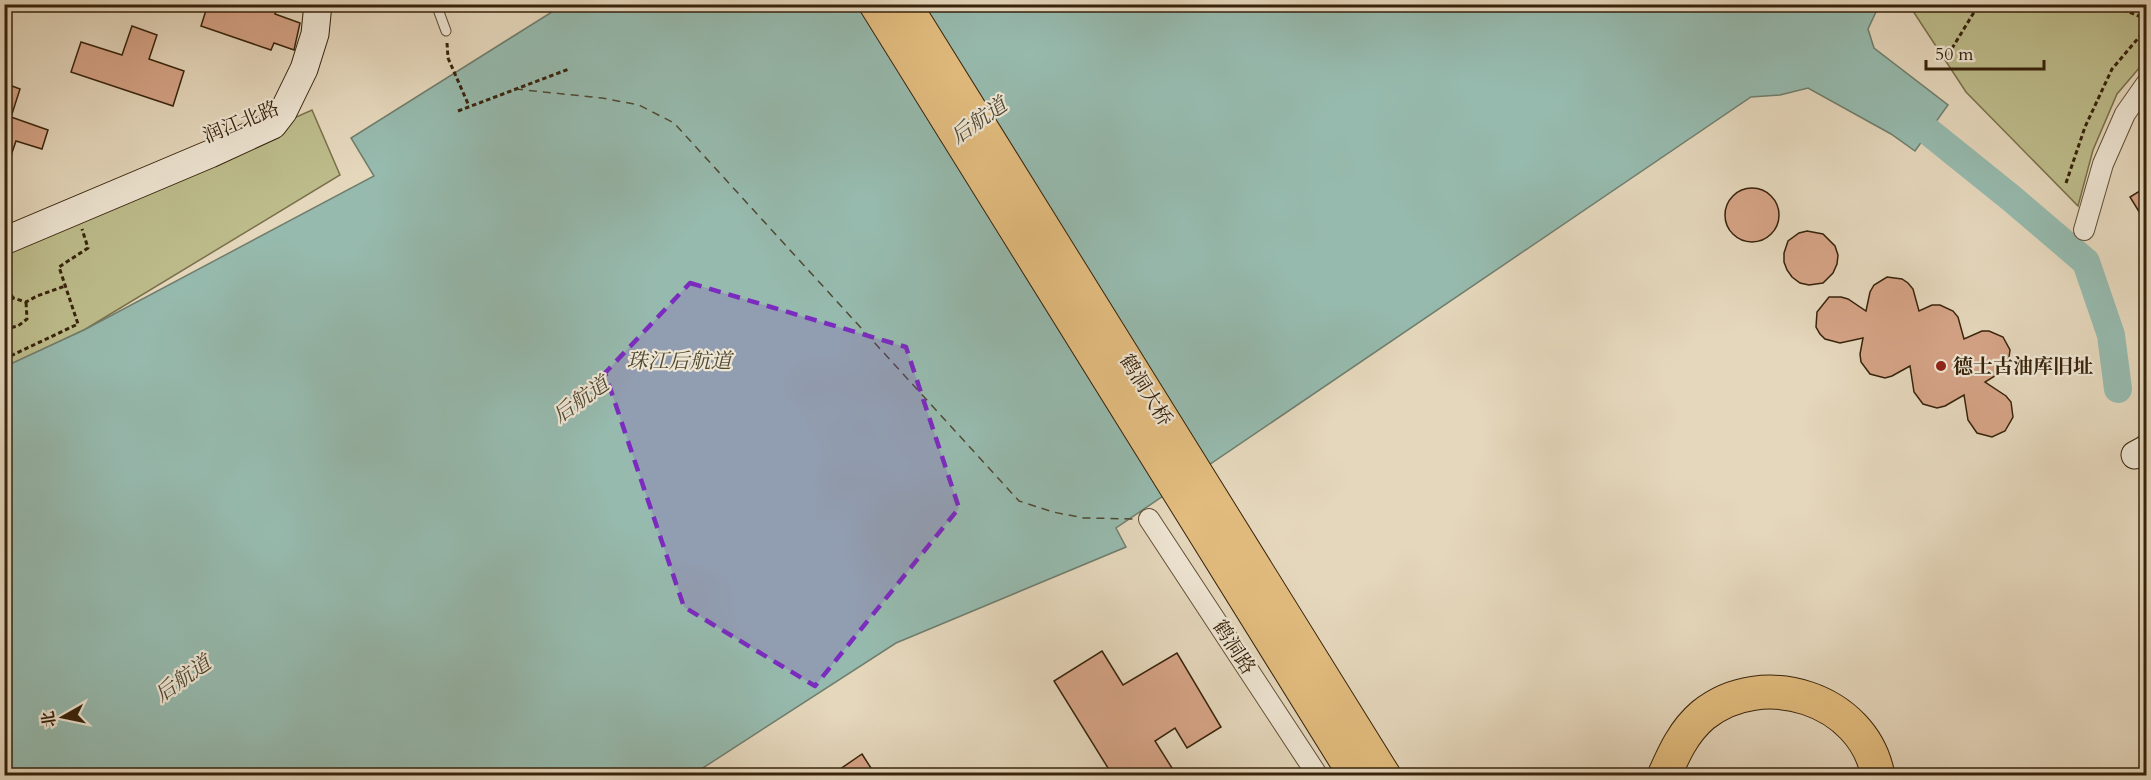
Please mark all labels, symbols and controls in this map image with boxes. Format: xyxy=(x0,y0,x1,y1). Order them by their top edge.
scale bar xyxy=(1926,33,2044,71)
text: 50 m xyxy=(1935,42,1974,67)
water label: 后航道 xyxy=(945,89,1016,151)
street label: 润江北路 xyxy=(199,94,283,150)
water label: 珠江后航道 xyxy=(627,347,734,376)
street label: 鹤洞大桥 xyxy=(1113,349,1179,431)
place label: 德士古油库旧址 xyxy=(1953,353,2093,380)
marker: 德士古油库旧址 xyxy=(1934,359,1948,373)
water label: 后航道 xyxy=(547,368,618,430)
street label: 鹤洞路 xyxy=(1206,614,1262,680)
water label: 后航道 xyxy=(149,647,220,709)
north arrow xyxy=(33,687,93,747)
text: 北 xyxy=(37,710,61,729)

